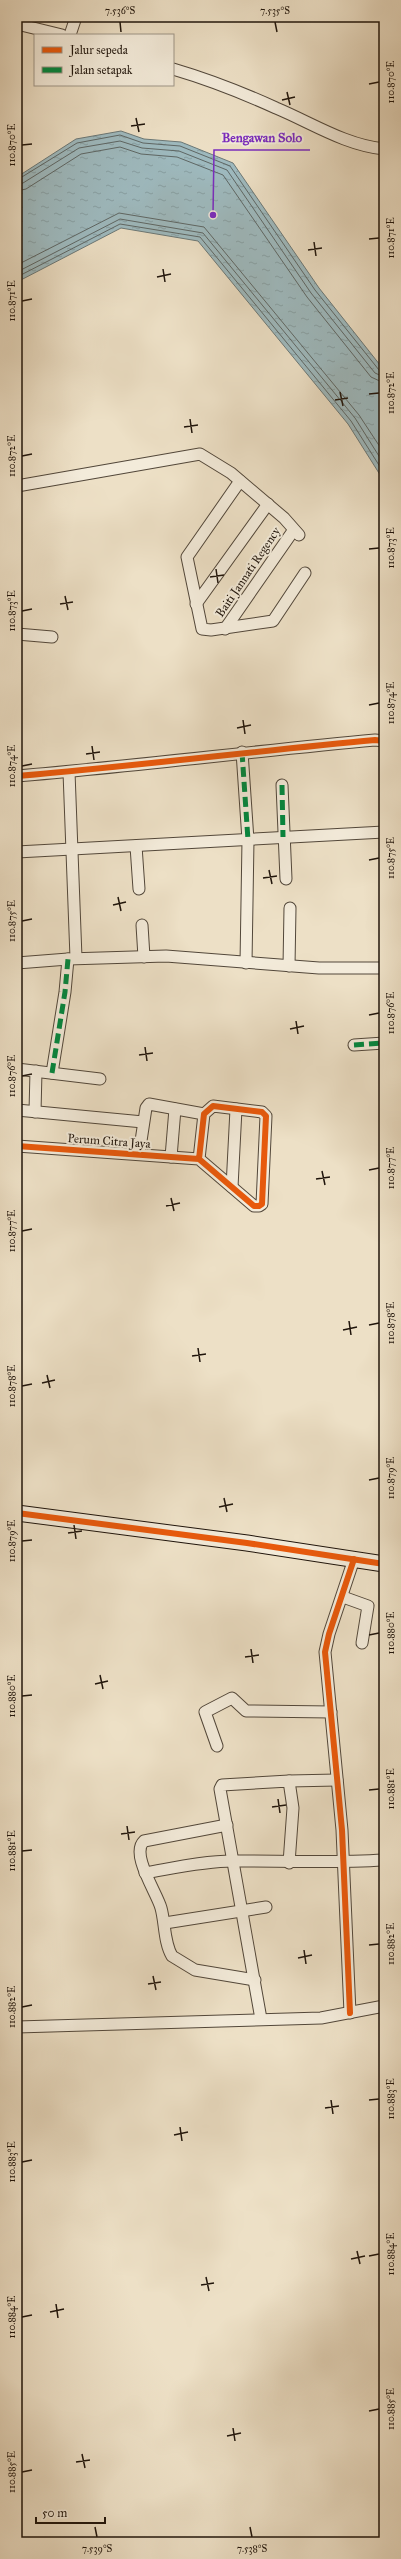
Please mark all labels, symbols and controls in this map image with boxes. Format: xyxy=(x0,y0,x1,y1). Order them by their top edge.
text: 7.536°S xyxy=(105,5,135,17)
text: 7.535°S xyxy=(260,5,290,17)
legend xyxy=(34,34,174,86)
text: Jalur sepeda xyxy=(68,43,129,58)
text: 110.870°E xyxy=(385,60,397,104)
text: Jalan setapak xyxy=(68,63,133,78)
text: 110.870°E xyxy=(6,123,18,167)
callout: Bengawan Solo xyxy=(214,125,310,150)
text: Bengawan Solo xyxy=(222,130,303,146)
text: 110.871°E xyxy=(385,217,397,259)
text: 110.871°E xyxy=(6,280,18,322)
text: 110.872°E xyxy=(385,372,397,414)
text: 110.872°E xyxy=(6,435,18,477)
street label: Baiti Jannati Regency xyxy=(213,524,284,620)
text: 110.873°E xyxy=(385,527,397,569)
text: 110.873°E xyxy=(6,590,18,632)
text: 110.874°E xyxy=(385,682,397,724)
text: 110.874°E xyxy=(6,745,18,787)
text: 110.875°E xyxy=(385,837,397,879)
text: 110.875°E xyxy=(6,900,18,942)
text: 110.876°E xyxy=(385,992,397,1034)
text: 110.876°E xyxy=(6,1055,18,1097)
street label: Perum Citra Jaya xyxy=(67,1131,152,1152)
text: 110.877°E xyxy=(385,1147,397,1189)
text: 110.877°E xyxy=(6,1210,18,1252)
text: 110.878°E xyxy=(385,1302,397,1344)
text: 110.878°E xyxy=(6,1365,18,1407)
text: 110.879°E xyxy=(385,1457,397,1499)
text: 110.879°E xyxy=(6,1520,18,1562)
text: 110.880°E xyxy=(385,1612,397,1655)
text: 110.880°E xyxy=(6,1675,18,1718)
text: 110.881°E xyxy=(385,1768,397,1810)
text: 110.881°E xyxy=(6,1830,18,1872)
text: 110.882°E xyxy=(385,1923,397,1965)
text: 110.882°E xyxy=(6,1986,18,2028)
text: 110.883°E xyxy=(385,2078,397,2120)
text: 110.883°E xyxy=(6,2141,18,2183)
text: 110.884°E xyxy=(385,2233,397,2275)
text: 110.884°E xyxy=(6,2296,18,2338)
text: 110.885°E xyxy=(385,2388,397,2430)
text: 110.885°E xyxy=(6,2451,18,2493)
scale bar xyxy=(36,2499,105,2525)
text: 50 m xyxy=(42,2506,67,2520)
text: 7.539°S xyxy=(82,2543,113,2555)
text: 7.538°S xyxy=(237,2543,267,2555)

